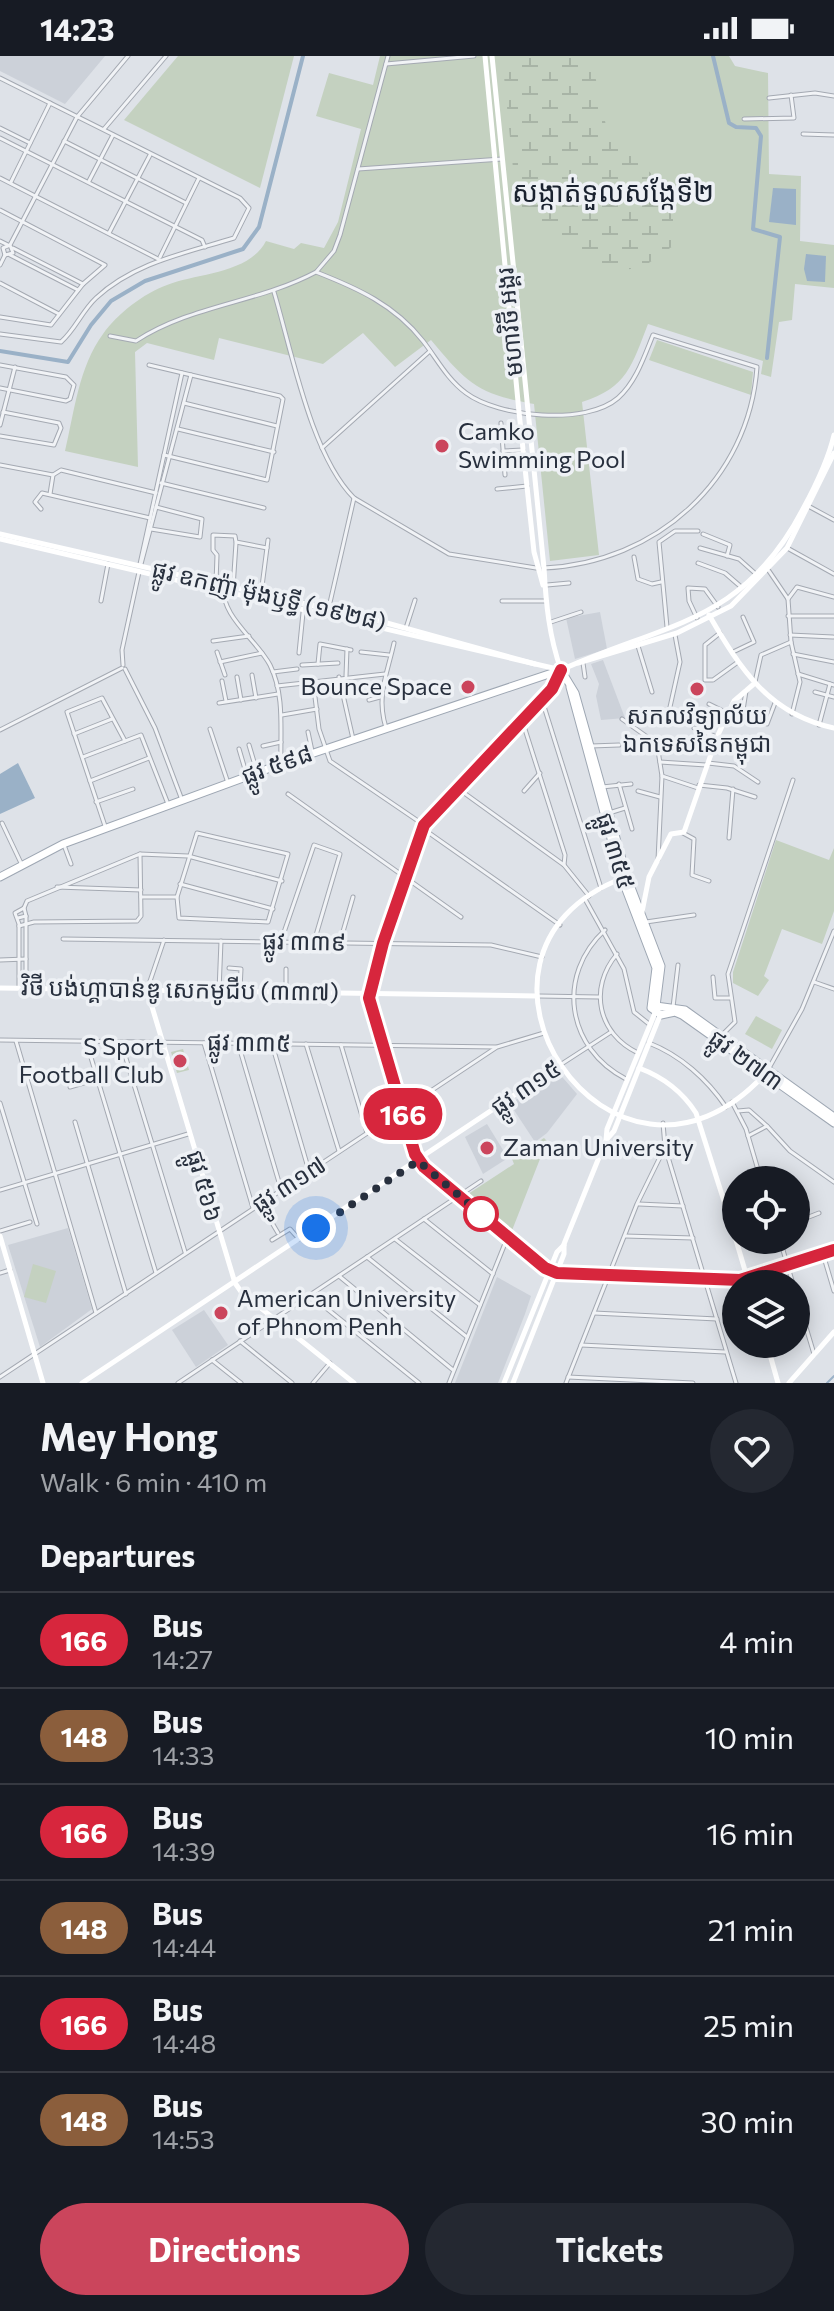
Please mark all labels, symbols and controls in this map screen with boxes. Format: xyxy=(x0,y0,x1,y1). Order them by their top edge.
text: 14:23 xyxy=(40,10,114,47)
district label: សង្កាត់ទួលសង្កែទី២ xyxy=(512,174,714,210)
street label: មហាវិថី អង្គរ xyxy=(489,266,529,378)
place label: Camko Swimming Pool xyxy=(458,416,626,473)
marker: Camko Swimming Pool xyxy=(433,437,451,455)
street label: ផ្លូវ ឧកញ៉ា ម៉ុងឫទ្ធី (១៩២៨) xyxy=(147,553,389,644)
place label: Bounce Space xyxy=(301,671,452,700)
marker: Bounce Space xyxy=(459,678,477,696)
marker: សកលវិទ្យាល័យ ឯកទេសនៃកម្ពុជា xyxy=(688,680,706,698)
place label: សកលវិទ្យាល័យ ឯកទេសនៃកម្ពុជា xyxy=(623,700,771,765)
street label: ផ្លូវ ៥៩៨ xyxy=(237,737,319,798)
street label: ផ្លូវ ៣៥៥ xyxy=(582,809,642,895)
street label: ផ្លូវ ៣៣៩ xyxy=(262,925,346,965)
street label: វិថី បង់ហ្គាបាន់ឌូ សេកមូជីប (៣៣៧) xyxy=(20,971,339,1008)
street label: ផ្លូវ ២៧៣ xyxy=(699,1022,790,1103)
street label: ផ្លូវ ៣៣៥ xyxy=(207,1026,291,1066)
place label: S Sport Football Club xyxy=(19,1031,164,1088)
marker: S Sport Football Club xyxy=(171,1052,189,1070)
street label: ផ្លូវ ៣១៥ xyxy=(484,1053,571,1128)
line badge: 166 xyxy=(357,1088,449,1140)
text: 166 xyxy=(379,1097,427,1131)
place label: Zaman University xyxy=(503,1132,694,1161)
marker: Zaman University xyxy=(478,1139,496,1157)
street label: ផ្លូវ ៥៦៦ xyxy=(173,1146,229,1227)
street label: ផ្លូវ ៣១៧ xyxy=(246,1149,336,1226)
map controls xyxy=(722,1166,810,1358)
button: locate xyxy=(722,1166,810,1254)
unlabelled marker xyxy=(464,1197,498,1231)
your location xyxy=(296,1208,336,1248)
button: layers xyxy=(722,1270,810,1358)
place label: American University of Phnom Penh xyxy=(237,1283,456,1340)
marker: American University of Phnom Penh xyxy=(212,1304,230,1322)
button: heart xyxy=(710,1409,794,1493)
text: Mey Hong xyxy=(40,1412,218,1459)
text: Walk · 6 min · 410 m xyxy=(40,1466,267,1497)
text: Departures xyxy=(40,1536,195,1573)
text: Bus xyxy=(152,1606,203,1643)
text: 4 min xyxy=(719,1622,794,1659)
text: 166 xyxy=(60,1623,108,1657)
text: 14:27 xyxy=(152,1643,213,1674)
text: Bus xyxy=(152,1702,203,1739)
text: 10 min xyxy=(705,1718,794,1755)
text: 148 xyxy=(60,1719,108,1753)
text: 14:33 xyxy=(152,1739,214,1770)
text: Bus xyxy=(152,1798,203,1835)
text: 16 min xyxy=(706,1814,794,1851)
text: 166 xyxy=(60,1815,108,1849)
text: 14:39 xyxy=(152,1835,215,1866)
text: Bus xyxy=(152,1894,203,1931)
text: 21 min xyxy=(708,1910,794,1947)
text: 148 xyxy=(60,1911,108,1945)
text: 14:44 xyxy=(152,1931,216,1962)
text: Bus xyxy=(152,1990,203,2027)
text: 25 min xyxy=(703,2006,794,2043)
text: 166 xyxy=(60,2007,108,2041)
text: 14:48 xyxy=(152,2027,216,2058)
text: Bus xyxy=(152,2086,203,2123)
text: 30 min xyxy=(700,2102,794,2139)
text: 148 xyxy=(60,2103,108,2137)
text: 14:53 xyxy=(152,2123,215,2154)
button: Directions xyxy=(40,2203,409,2295)
button: Tickets xyxy=(425,2203,794,2295)

